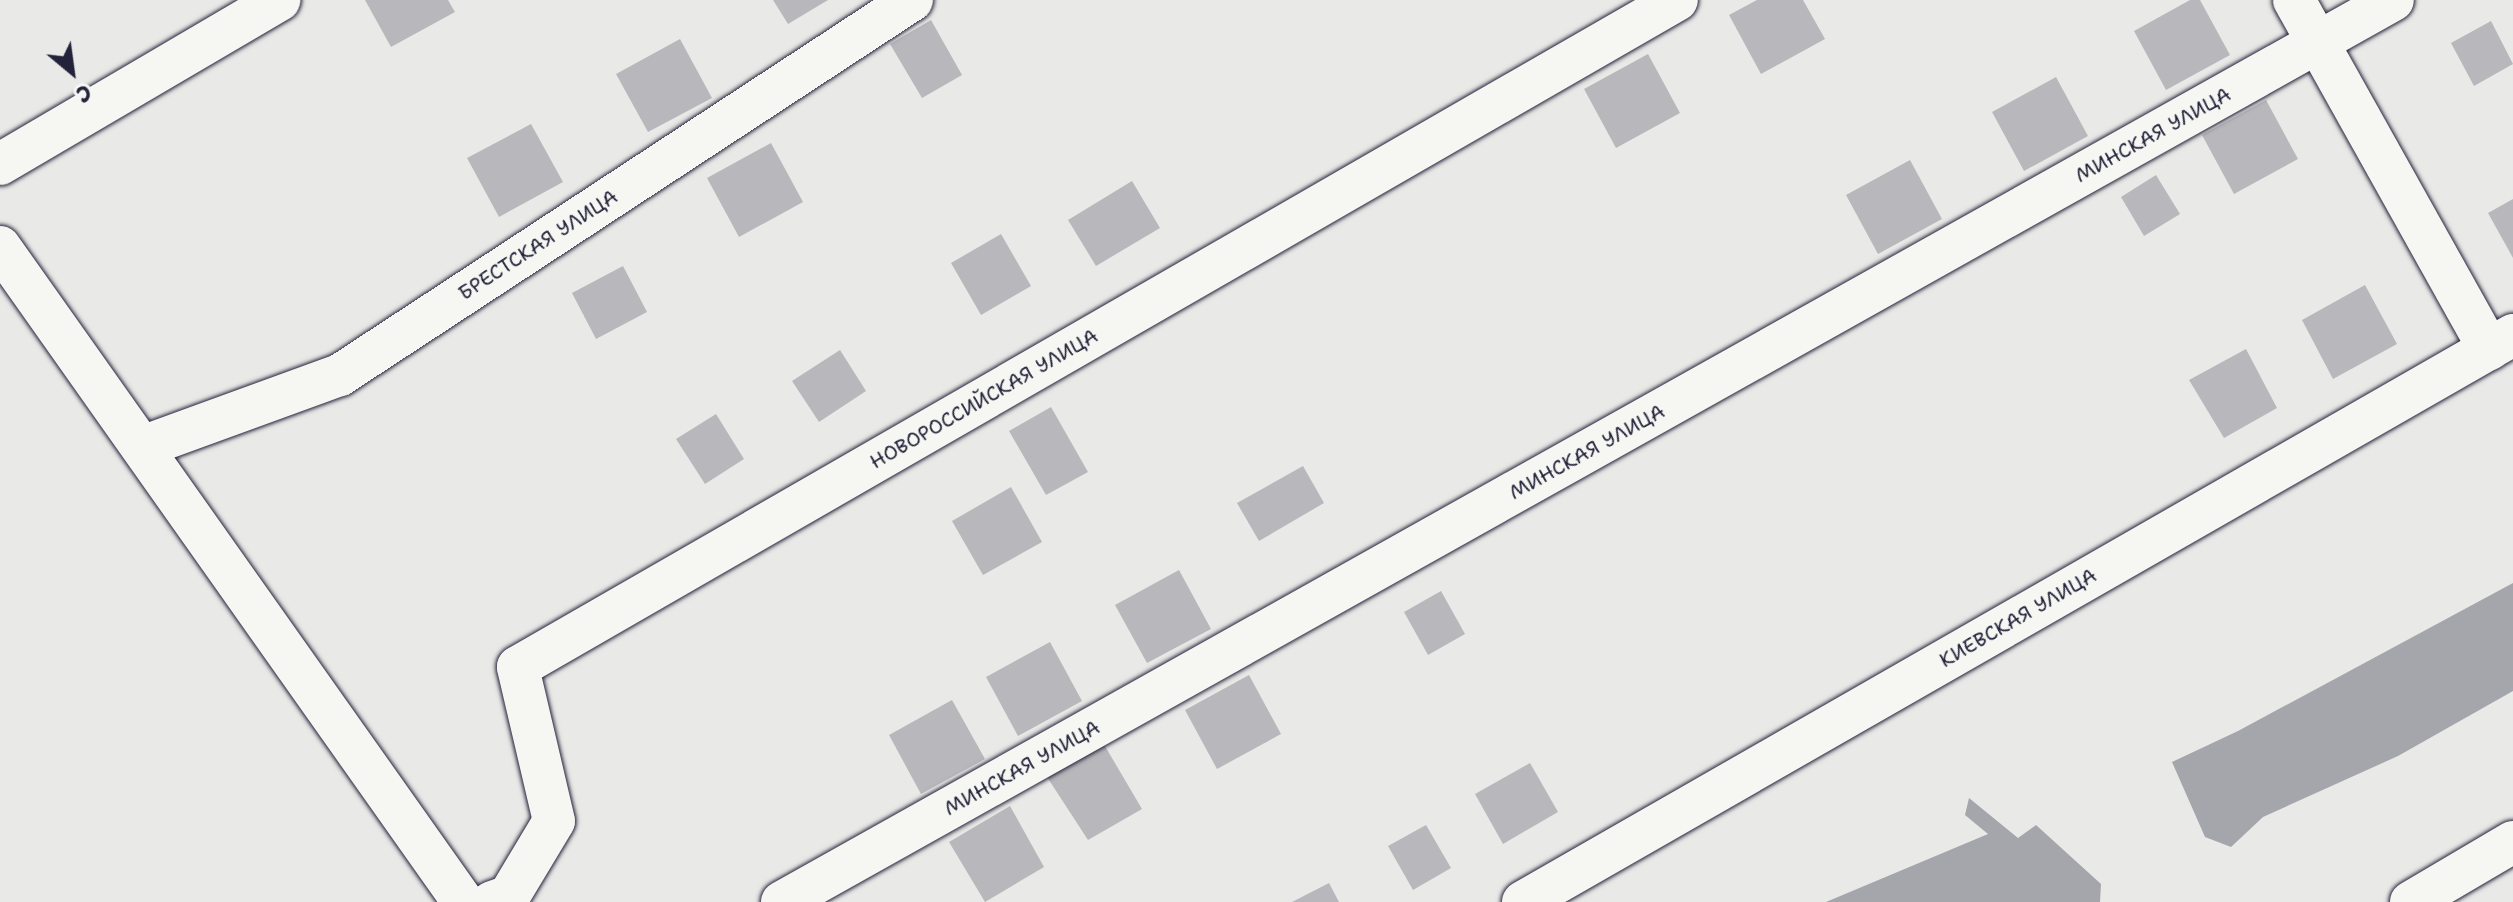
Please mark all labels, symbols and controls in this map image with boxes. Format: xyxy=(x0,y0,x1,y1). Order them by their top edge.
north arrow xyxy=(32,32,112,112)
text: С xyxy=(71,77,97,109)
street label: МИНСКАЯ УЛИЦА xyxy=(2071,82,2235,188)
street label: БРЕСТСКАЯ УЛИЦА xyxy=(454,185,622,305)
street label: НОВОРОССИЙСКАЯ УЛИЦА xyxy=(866,324,1102,474)
street label: МИНСКАЯ УЛИЦА xyxy=(1505,399,1669,505)
street label: КИЕВСКАЯ УЛИЦА xyxy=(1935,563,2101,673)
street label: МИНСКАЯ УЛИЦА xyxy=(940,715,1104,821)

